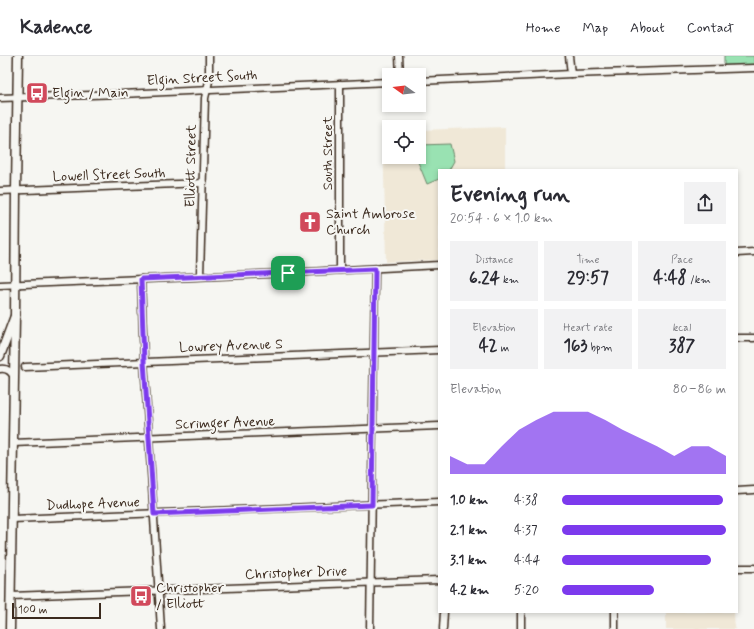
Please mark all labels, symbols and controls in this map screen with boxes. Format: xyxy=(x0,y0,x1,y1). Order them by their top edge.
text: Kadence xyxy=(20,15,92,40)
text: Home xyxy=(526,19,560,37)
text: Map xyxy=(582,19,608,37)
text: About xyxy=(630,19,665,37)
text: Contact xyxy=(687,19,734,37)
street label: Elgin Street South xyxy=(146,66,258,92)
north arrow xyxy=(382,68,426,112)
map controls xyxy=(382,68,426,164)
bus stop icon: Elgin / Main xyxy=(24,80,50,106)
place label: Elgin / Main xyxy=(52,84,129,104)
street label: South Street xyxy=(319,115,337,190)
button: locate xyxy=(382,120,426,164)
street label: Elliott Street xyxy=(181,124,201,208)
street label: Lowell Street South xyxy=(52,164,166,186)
text: Evening run xyxy=(450,181,570,209)
button: share xyxy=(684,182,726,224)
place label: Saint Ambrose Church xyxy=(326,205,415,239)
church icon: Saint Ambrose Church xyxy=(297,209,323,235)
text: 20:54 · 6 × 1.0 km xyxy=(450,210,553,227)
text: Distance xyxy=(475,253,513,267)
text: Time xyxy=(576,253,600,267)
text: Pace xyxy=(671,253,693,267)
pin xyxy=(271,256,305,290)
icon: arrive xyxy=(277,262,299,284)
text: 6.24 xyxy=(469,267,500,289)
text: 29:57 xyxy=(567,267,609,289)
text: 4:48 xyxy=(653,267,687,289)
text: km xyxy=(500,273,519,287)
text: /km xyxy=(687,273,711,287)
text: Elevation xyxy=(472,321,516,335)
text: Heart rate xyxy=(563,321,613,335)
text: kcal xyxy=(673,321,691,335)
street label: Lowrey Avenue S xyxy=(179,335,283,357)
text: 42 xyxy=(479,335,498,357)
text: 163 xyxy=(563,335,587,357)
text: 387 xyxy=(669,335,695,357)
text: m xyxy=(498,341,509,355)
text: bpm xyxy=(587,341,613,355)
text: Elevation xyxy=(450,381,501,398)
text: 80–86 m xyxy=(673,381,726,398)
street label: Scrimger Avenue xyxy=(175,412,276,436)
text: 1.0 km xyxy=(450,492,488,509)
text: 4:38 xyxy=(514,492,538,509)
street label: Dudhope Avenue xyxy=(46,493,140,515)
text: 2.1 km xyxy=(450,522,487,539)
text: 4:37 xyxy=(514,522,537,539)
text: 3.1 km xyxy=(450,552,487,569)
text: 4:44 xyxy=(514,552,541,569)
street label: Christopher Drive xyxy=(244,562,348,584)
place label: Christopher / Elliott xyxy=(156,579,224,613)
text: 4.2 km xyxy=(450,582,489,599)
text: 5:20 xyxy=(514,582,539,599)
bus stop icon: Christopher / Elliott xyxy=(128,583,154,609)
scale bar xyxy=(12,601,101,620)
text: 100 m xyxy=(18,603,48,617)

